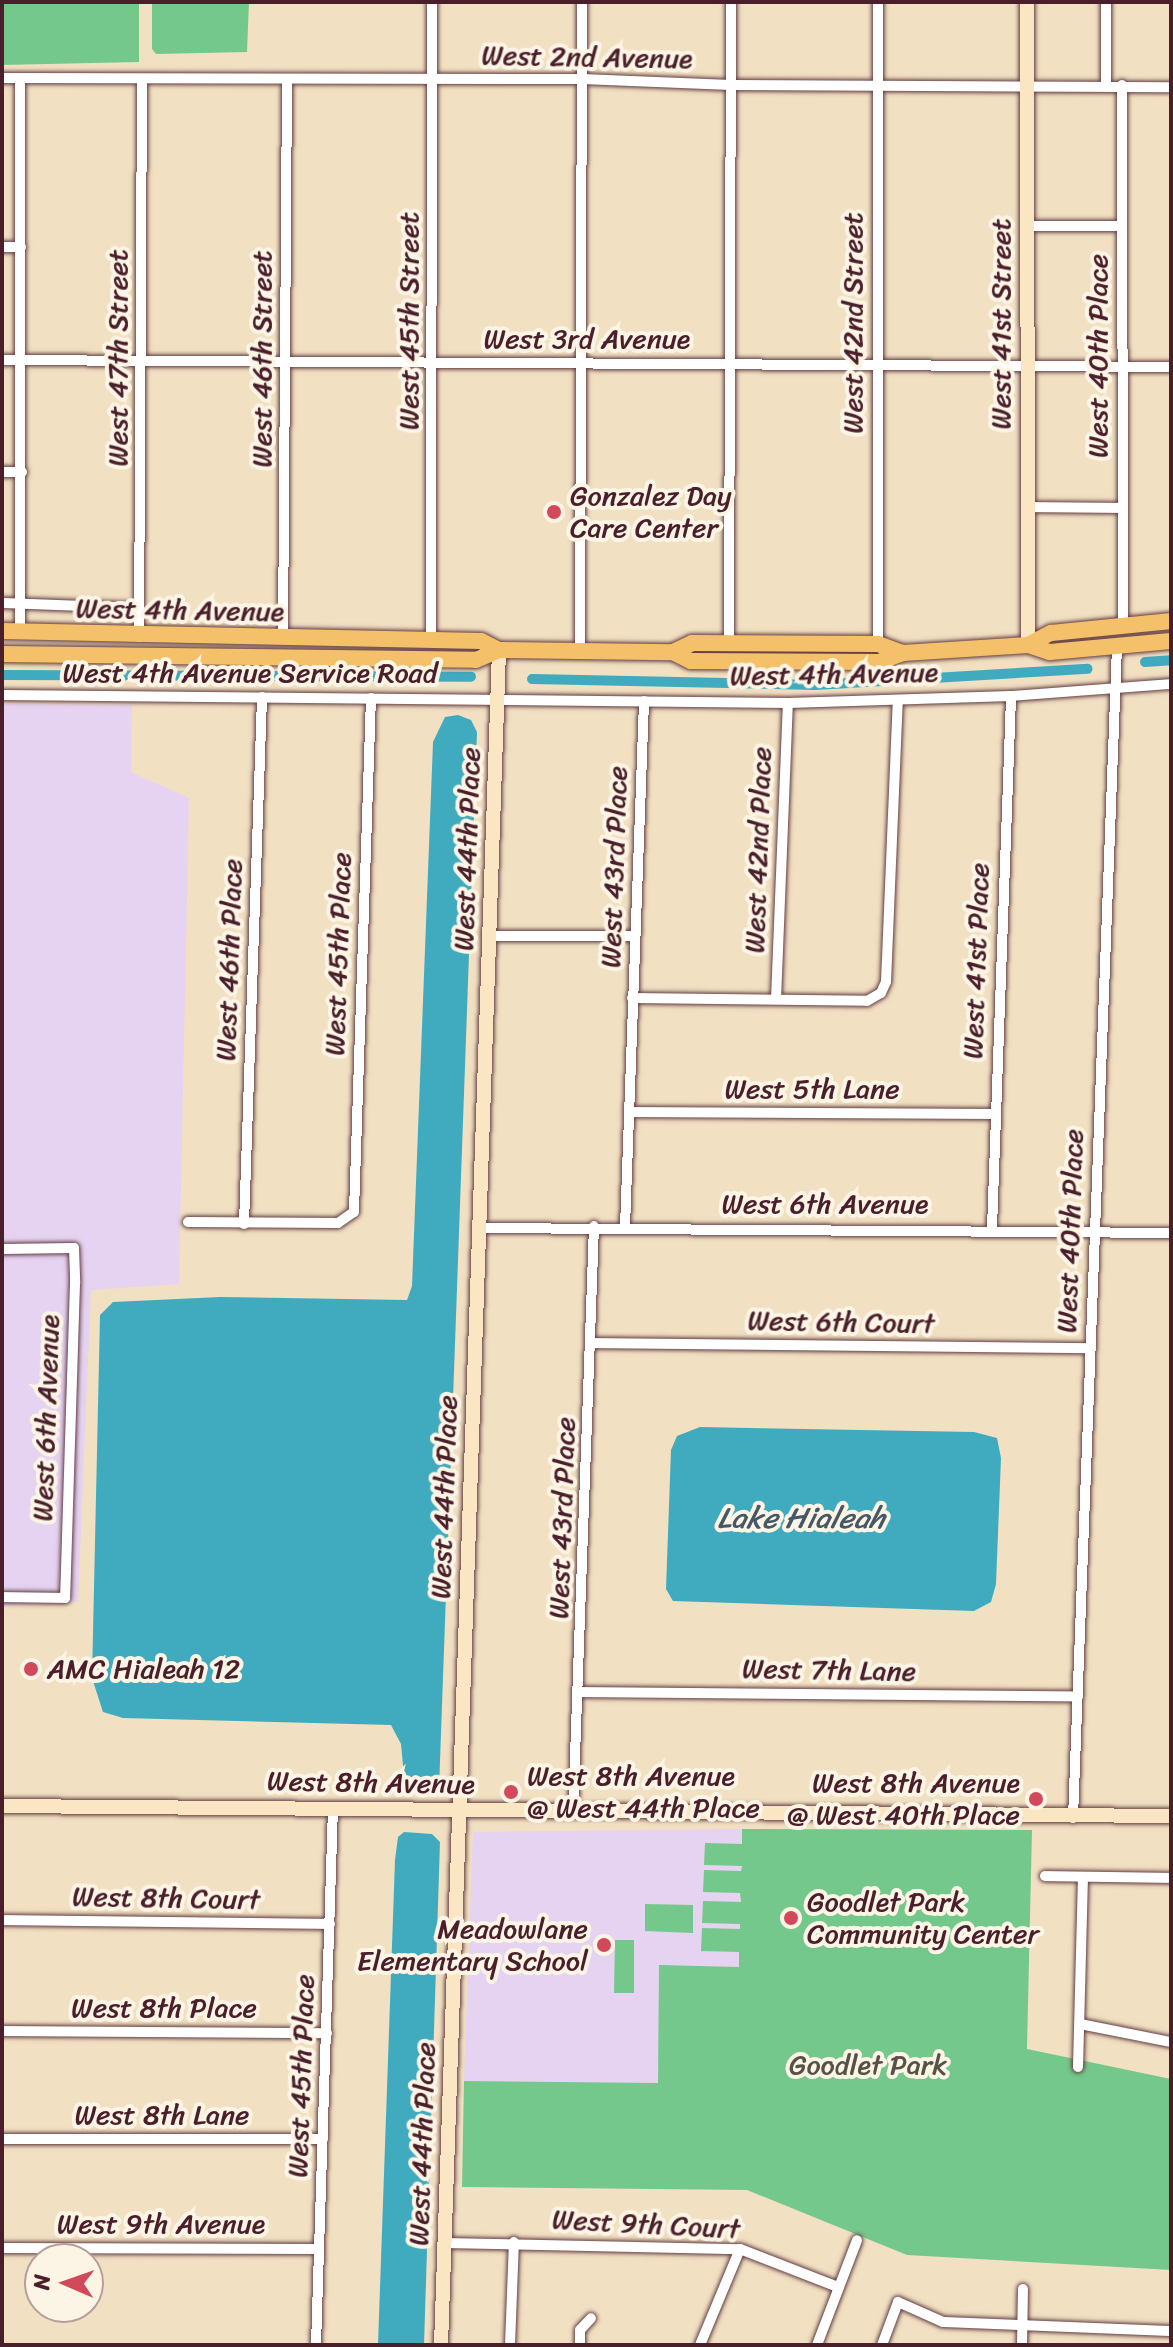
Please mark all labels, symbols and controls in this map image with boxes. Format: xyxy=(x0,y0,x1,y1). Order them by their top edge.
street label: West 2nd Avenue xyxy=(481,38,693,76)
street label: West 45th Street xyxy=(392,212,426,430)
street label: West 42nd Street xyxy=(836,213,870,433)
street label: West 41st Street xyxy=(984,218,1018,430)
street label: West 47th Street xyxy=(101,249,135,467)
street label: West 46th Street xyxy=(245,250,279,468)
street label: West 40th Place xyxy=(1081,253,1115,459)
street label: West 3rd Avenue xyxy=(484,322,690,356)
place label: Gonzalez Day Care Center xyxy=(570,479,732,545)
marker: Gonzalez Day Care Center xyxy=(545,503,563,521)
street label: West 4th Avenue xyxy=(75,591,285,629)
street label: West 4th Avenue xyxy=(729,655,939,693)
street label: West 4th Avenue Service Road xyxy=(62,656,438,690)
street label: West 44th Place xyxy=(447,746,487,952)
street label: West 42nd Place xyxy=(738,746,778,954)
street label: West 43rd Place xyxy=(594,765,634,969)
street label: West 45th Place xyxy=(318,851,358,1057)
street label: West 46th Place xyxy=(209,858,249,1062)
street label: West 41st Place xyxy=(956,862,996,1060)
street label: West 5th Lane xyxy=(724,1072,900,1106)
street label: West 40th Place xyxy=(1050,1128,1090,1334)
street label: West 6th Avenue xyxy=(721,1187,929,1221)
street label: West 6th Court xyxy=(746,1304,936,1340)
street label: West 6th Avenue xyxy=(26,1314,66,1522)
street label: West 44th Place xyxy=(424,1394,464,1600)
street label: West 43rd Place xyxy=(542,1416,582,1620)
water label: Lake Hialeah xyxy=(718,1500,884,1536)
place label: AMC Hialeah 12 xyxy=(47,1652,240,1686)
street label: West 7th Lane xyxy=(741,1652,917,1688)
marker: AMC Hialeah 12 xyxy=(22,1660,40,1678)
place label: West 8th Avenue @ West 44th Place xyxy=(527,1759,761,1825)
street label: West 8th Avenue xyxy=(266,1764,476,1802)
place label: West 8th Avenue @ West 40th Place xyxy=(786,1766,1020,1832)
marker: West 8th Avenue @ West 44th Place xyxy=(502,1783,520,1801)
marker: West 8th Avenue @ West 40th Place xyxy=(1027,1790,1045,1808)
street label: West 8th Court xyxy=(71,1880,261,1916)
place label: Goodlet Park Community Center xyxy=(807,1885,1039,1951)
marker: Goodlet Park Community Center xyxy=(782,1909,800,1927)
place label: Meadowlane Elementary School xyxy=(357,1912,588,1978)
marker: Meadowlane Elementary School xyxy=(595,1936,613,1954)
street label: West 45th Place xyxy=(281,1973,321,2179)
street label: West 8th Place xyxy=(71,1991,257,2025)
street label: West 44th Place xyxy=(402,2041,442,2247)
park label: Goodlet Park xyxy=(789,2048,947,2082)
street label: West 8th Lane xyxy=(74,2098,250,2132)
street label: West 9th Court xyxy=(550,2202,742,2246)
street label: West 9th Avenue xyxy=(56,2207,266,2241)
north arrow xyxy=(24,2243,104,2323)
text: N xyxy=(22,2274,61,2291)

